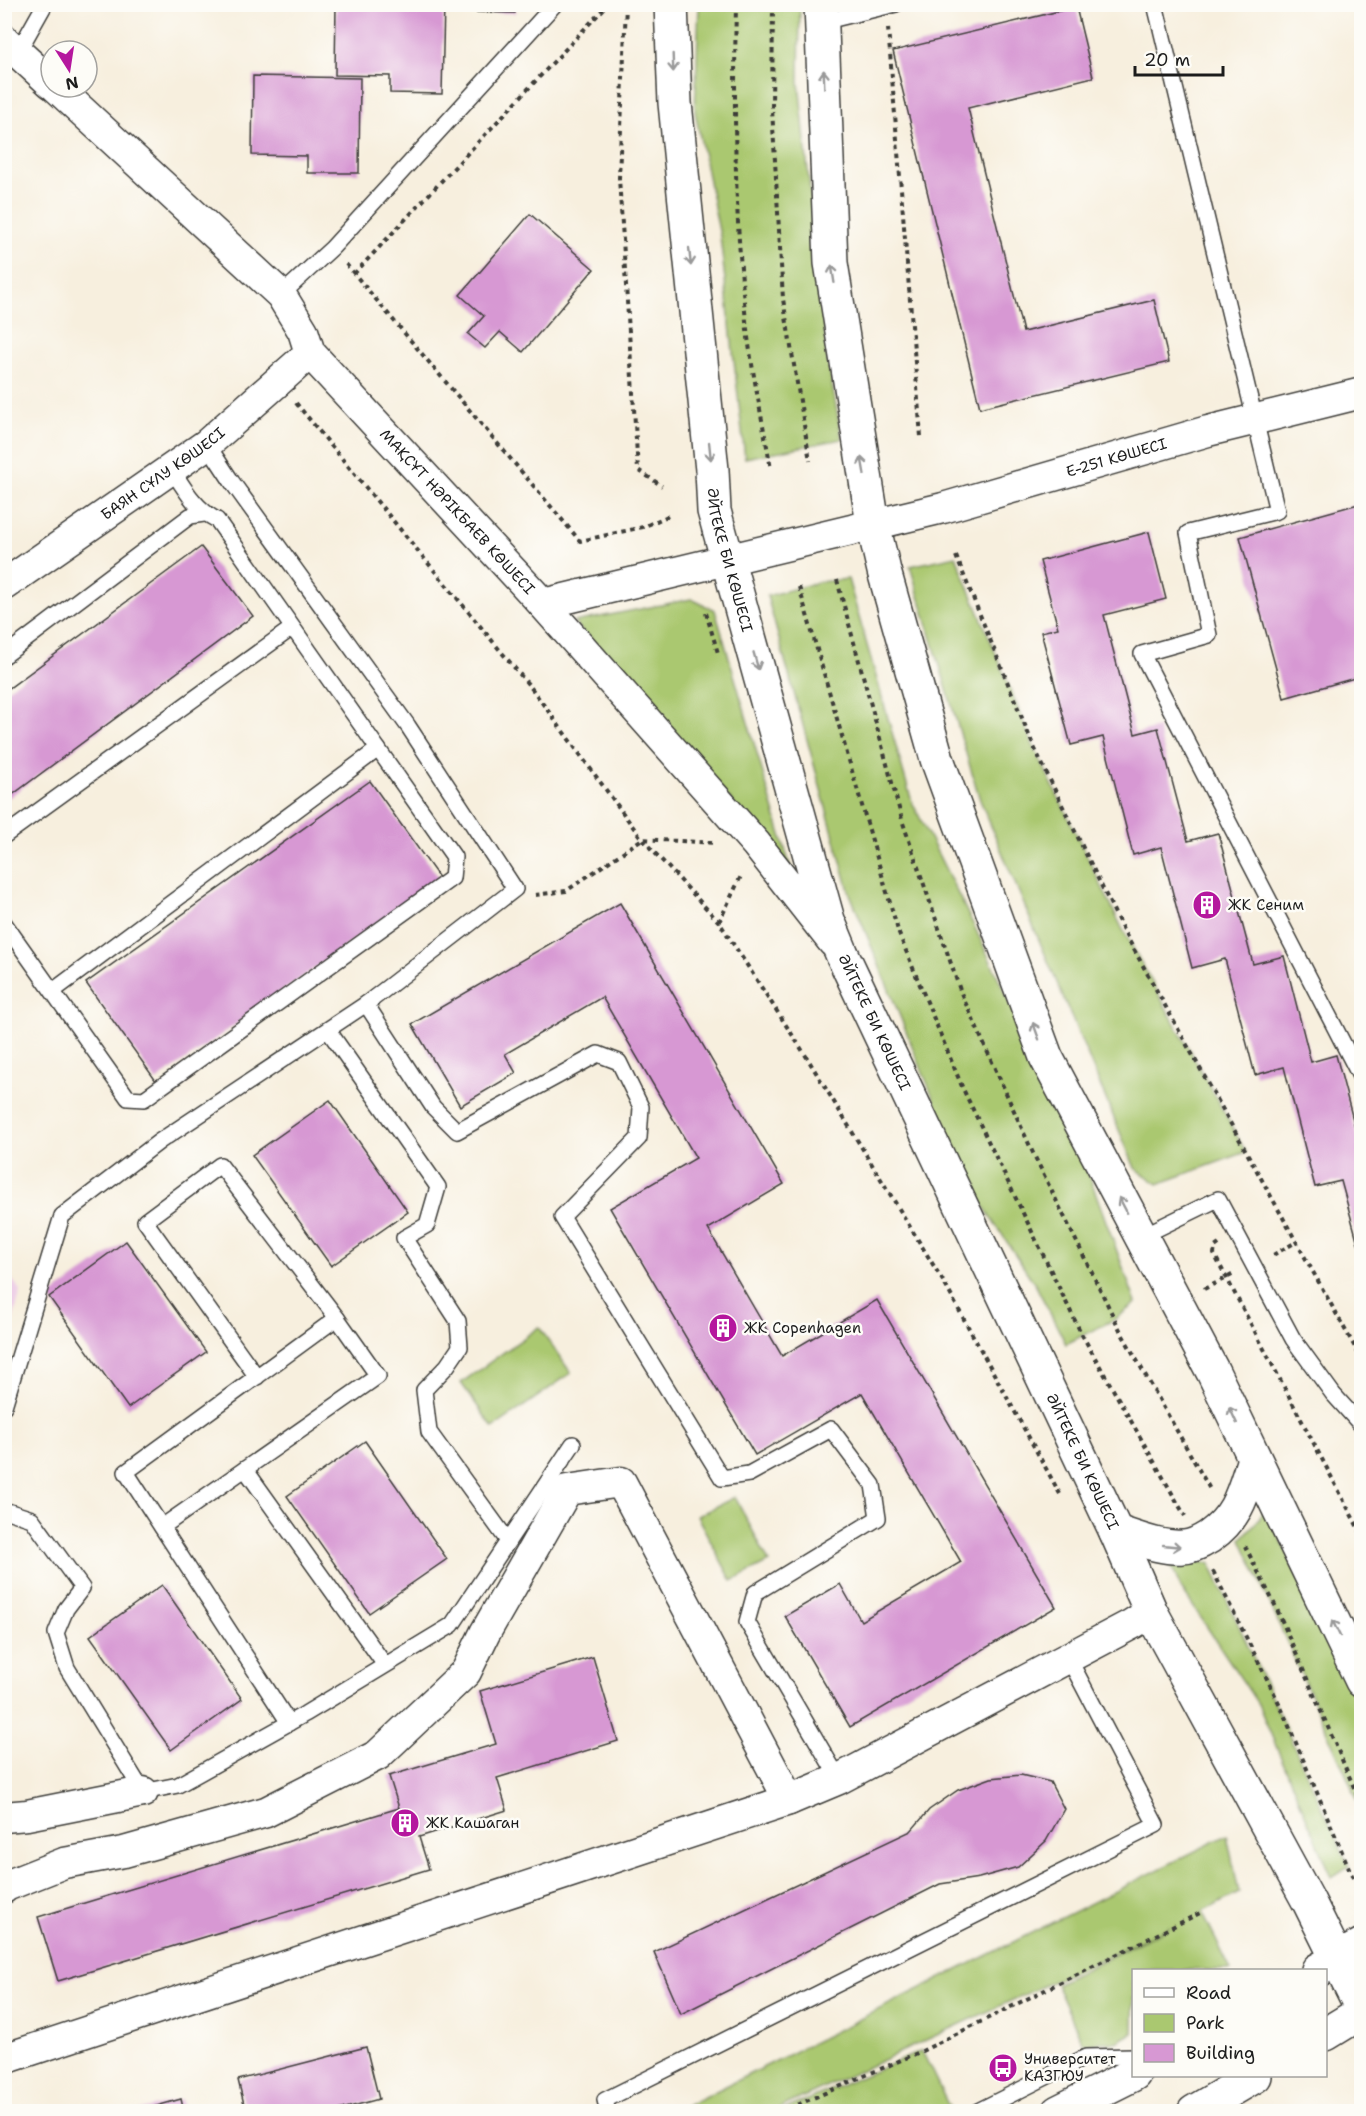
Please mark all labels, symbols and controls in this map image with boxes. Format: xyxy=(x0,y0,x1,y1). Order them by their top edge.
north arrow xyxy=(39,39,99,99)
scale bar xyxy=(1135,39,1224,77)
text: 20 m xyxy=(1144,48,1190,72)
one-way arrow xyxy=(668,52,679,72)
one-way arrow xyxy=(818,70,829,90)
text: N xyxy=(64,72,80,95)
one-way arrow xyxy=(685,247,696,267)
one-way arrow xyxy=(827,264,838,284)
street label: БАЯН СҰЛУ КӨШЕСІ xyxy=(97,423,229,525)
street label: МАҚСҰТ НӘРІКБАЕВ КӨШЕСІ xyxy=(375,424,539,599)
street label: Е-251 КӨШЕСІ xyxy=(1064,433,1169,482)
one-way arrow xyxy=(705,441,716,461)
one-way arrow xyxy=(857,457,868,477)
street label: ӘЙТЕКЕ БИ КӨШЕСІ xyxy=(703,487,757,634)
one-way arrow xyxy=(751,651,762,670)
building icon: ЖК Сеним xyxy=(1191,889,1223,921)
place label: ЖК Сеним xyxy=(1228,895,1304,915)
street label: ӘЙТЕКЕ БИ КӨШЕСІ xyxy=(834,951,915,1094)
one-way arrow xyxy=(1030,1022,1041,1040)
one-way arrow xyxy=(1117,1197,1129,1214)
building icon: ЖК Copenhagen xyxy=(707,1312,739,1344)
place label: ЖК Copenhagen xyxy=(744,1318,861,1338)
street label: ӘЙТЕКЕ БИ КӨШЕСІ xyxy=(1042,1390,1123,1533)
one-way arrow xyxy=(1226,1406,1238,1424)
one-way arrow xyxy=(1162,1541,1182,1552)
one-way arrow xyxy=(1330,1620,1341,1638)
building icon: ЖК Кашаган xyxy=(389,1807,421,1839)
place label: ЖК Кашаган xyxy=(426,1813,519,1833)
legend xyxy=(1132,1969,1327,2077)
text: Road xyxy=(1186,1981,1231,2005)
text: Park xyxy=(1186,2011,1225,2035)
text: Building xyxy=(1186,2041,1255,2065)
place label: Университет КАЗГЮУ xyxy=(1024,2049,1116,2086)
bus stop icon: Университет КАЗГЮУ xyxy=(987,2052,1019,2084)

